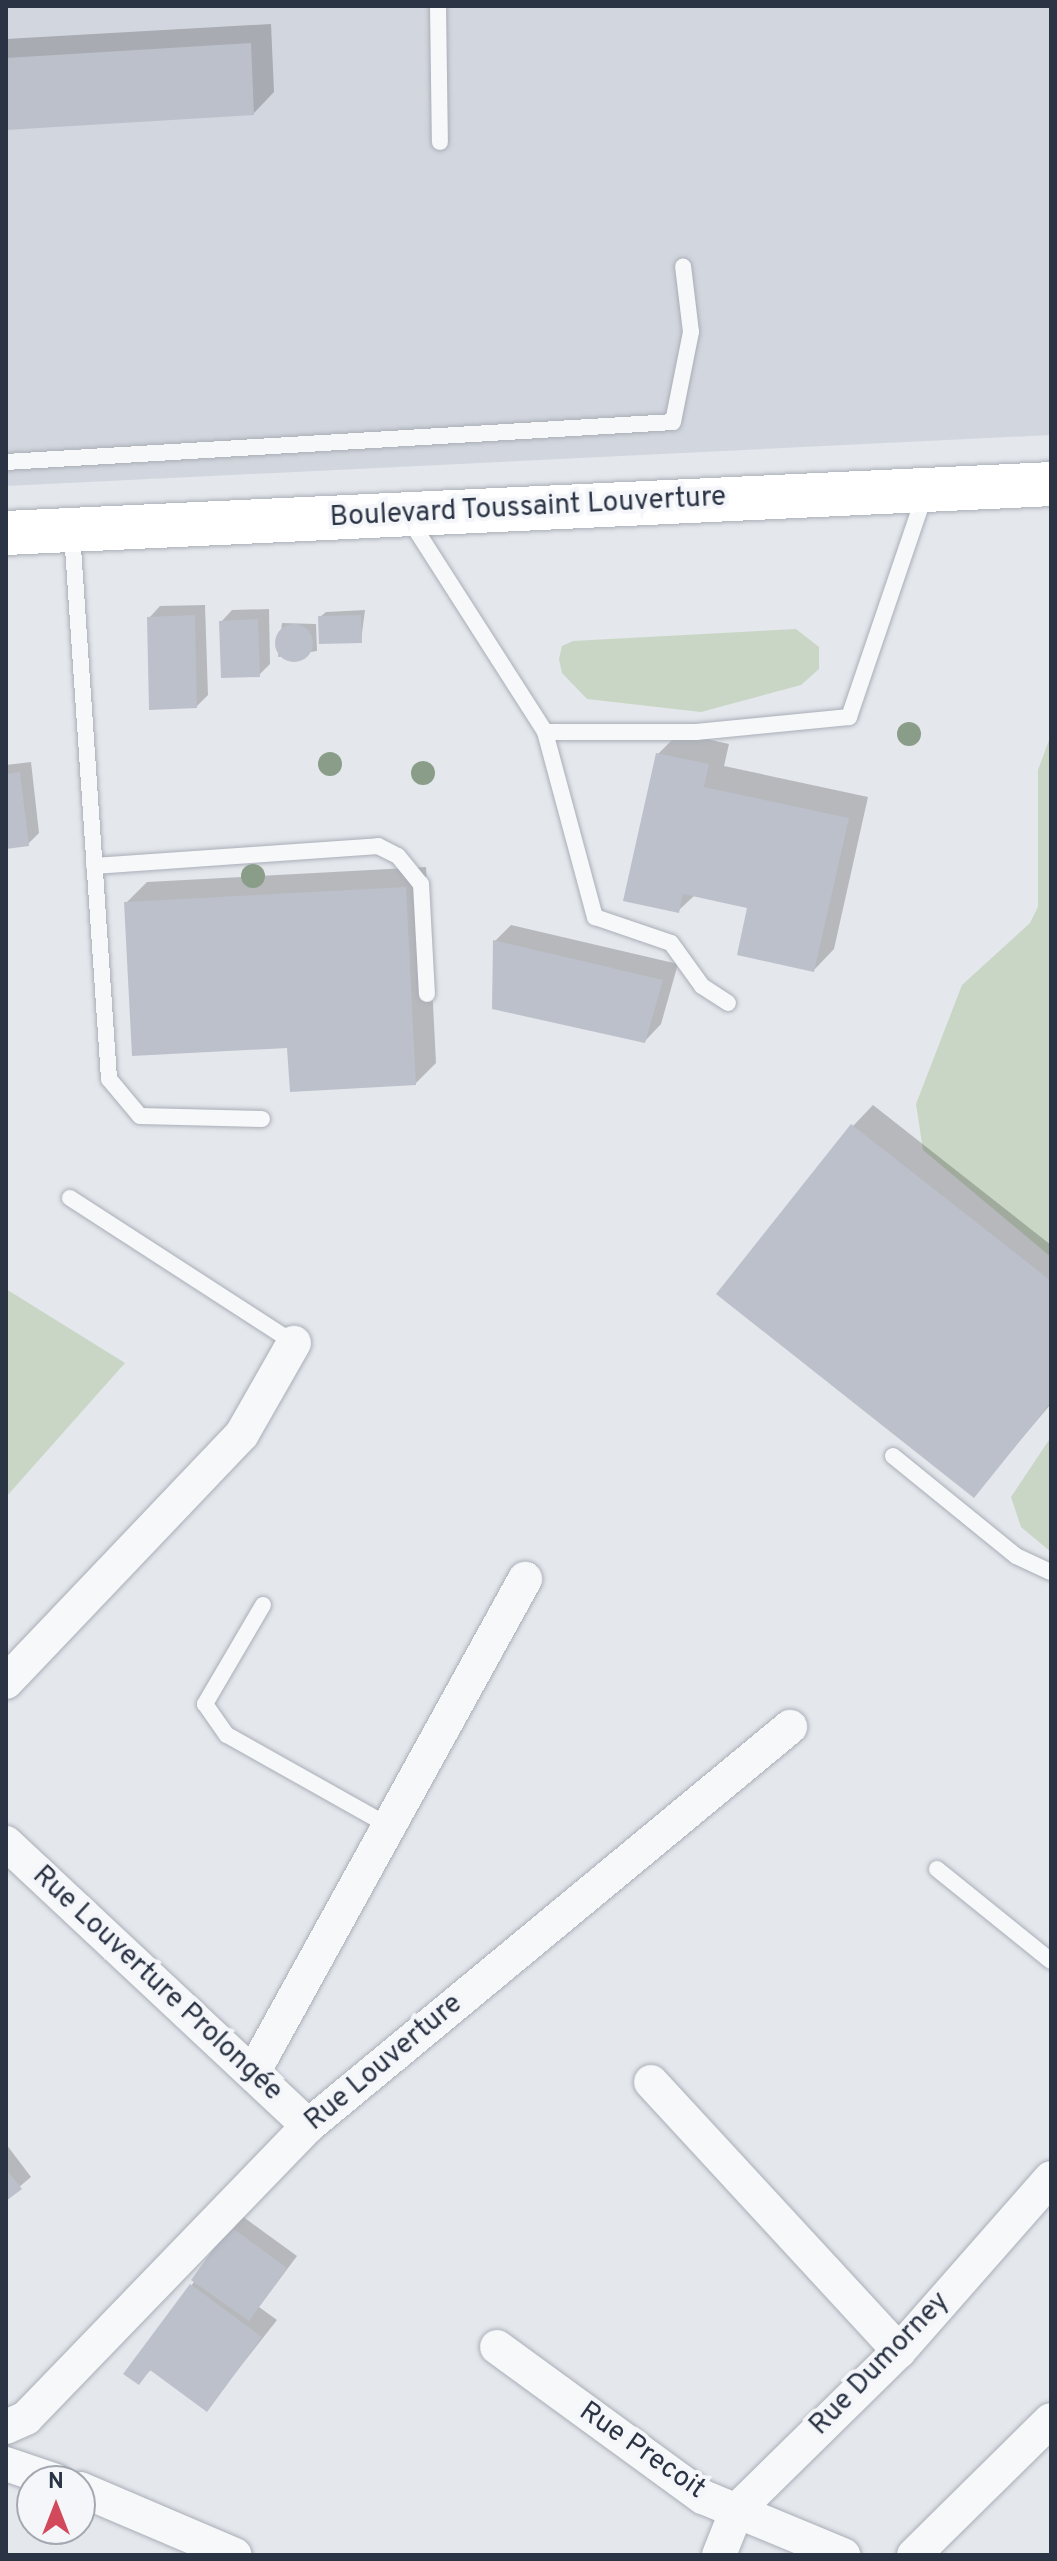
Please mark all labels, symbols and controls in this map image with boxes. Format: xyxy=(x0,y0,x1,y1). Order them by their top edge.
street label: Boulevard Toussaint Louverture xyxy=(328,481,728,535)
street label: Rue Louverture Prolongée xyxy=(25,1859,289,2109)
street label: Rue Louverture xyxy=(299,1988,469,2138)
street label: Rue Dumorney xyxy=(803,2285,957,2443)
street label: Rue Precoit xyxy=(572,2395,712,2507)
north arrow xyxy=(16,2465,96,2545)
text: N xyxy=(48,2469,64,2496)

